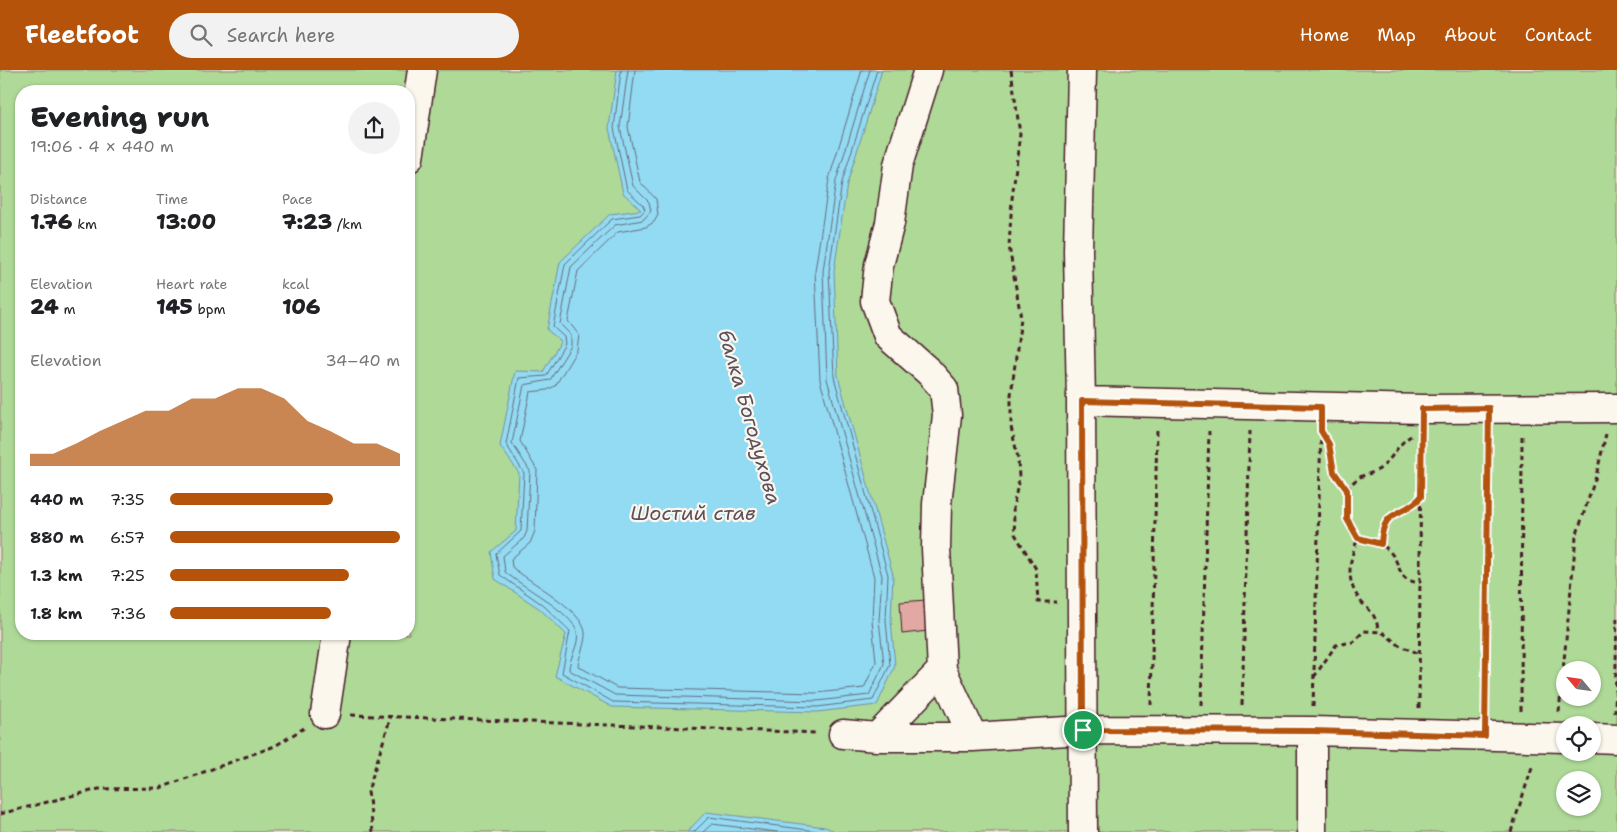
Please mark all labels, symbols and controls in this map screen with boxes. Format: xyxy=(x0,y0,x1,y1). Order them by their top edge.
search box xyxy=(169,13,519,58)
text: Fleetfoot xyxy=(25,19,139,51)
icon: search xyxy=(187,21,215,49)
text: Search here xyxy=(227,23,335,48)
text: Home xyxy=(1300,23,1349,47)
text: Map xyxy=(1377,23,1416,47)
text: About xyxy=(1444,23,1497,47)
text: Contact xyxy=(1525,23,1592,47)
text: Evening run xyxy=(30,98,209,136)
button: share xyxy=(348,102,400,154)
text: 19:06 · 4 × 440 m xyxy=(30,136,174,157)
text: Distance xyxy=(30,190,87,208)
text: Time xyxy=(156,190,188,208)
text: Pace xyxy=(282,190,313,208)
text: 1.76 xyxy=(30,208,72,236)
text: 13:00 xyxy=(156,208,216,236)
text: 7:23 xyxy=(282,208,332,236)
text: km xyxy=(72,215,97,233)
text: /km xyxy=(332,215,362,233)
text: Elevation xyxy=(30,275,93,293)
text: Heart rate xyxy=(156,275,227,293)
text: kcal xyxy=(282,275,309,293)
text: 24 xyxy=(30,293,59,321)
text: 145 xyxy=(156,293,193,321)
text: 106 xyxy=(282,293,321,321)
text: m xyxy=(59,300,76,318)
text: bpm xyxy=(193,300,226,318)
water label: балка Богодухова xyxy=(713,327,787,507)
text: Elevation xyxy=(30,350,102,371)
text: 34–40 m xyxy=(325,350,400,371)
text: 440 m xyxy=(30,489,84,510)
text: 7:35 xyxy=(110,489,145,510)
water label: Шостий став xyxy=(630,500,756,526)
text: 880 m xyxy=(30,527,84,548)
text: 6:57 xyxy=(110,527,145,548)
text: 1.3 km xyxy=(30,565,83,586)
text: 7:25 xyxy=(110,565,145,586)
text: 1.8 km xyxy=(30,603,82,624)
text: 7:36 xyxy=(110,603,146,624)
north arrow xyxy=(1556,661,1601,706)
map controls xyxy=(1556,661,1601,816)
pin xyxy=(1062,709,1104,751)
icon: arrive xyxy=(1069,716,1097,744)
button: locate xyxy=(1556,716,1601,761)
button: layers xyxy=(1556,771,1601,816)

